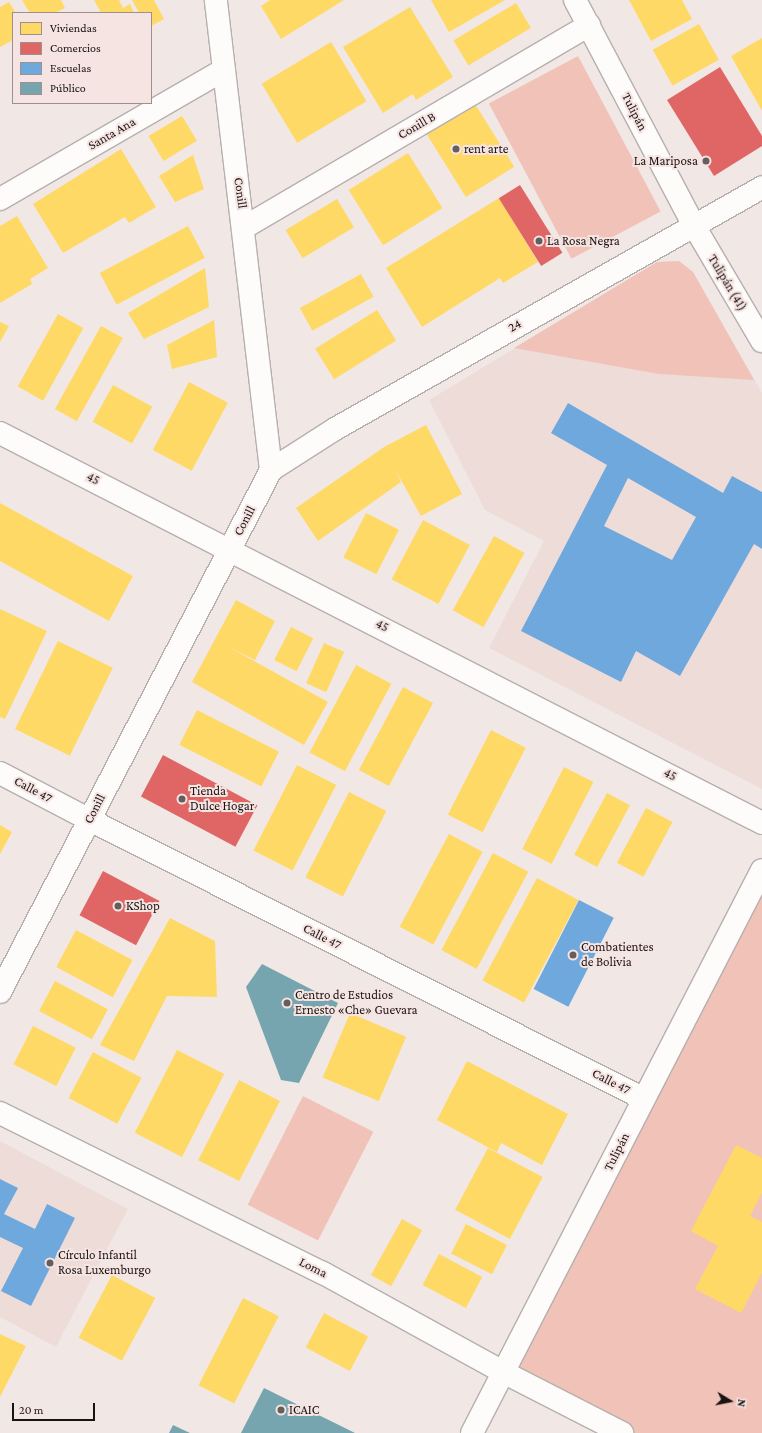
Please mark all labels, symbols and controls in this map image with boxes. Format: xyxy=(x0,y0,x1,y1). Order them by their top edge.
legend xyxy=(12,12,152,104)
text: Viviendas xyxy=(50,21,97,35)
text: Comercios xyxy=(50,41,101,55)
text: Escuelas xyxy=(50,61,91,75)
text: Público xyxy=(50,81,86,95)
street label: Tulipán xyxy=(618,90,650,134)
street label: Conill B xyxy=(395,109,439,143)
street label: Santa Ana xyxy=(86,114,138,154)
place label: rent arte xyxy=(464,141,508,157)
marker: rent arte xyxy=(451,144,461,154)
place label: La Mariposa xyxy=(634,153,698,169)
marker: La Mariposa xyxy=(701,156,711,166)
street label: Conill xyxy=(230,176,250,210)
place label: La Rosa Negra xyxy=(547,233,620,249)
marker: La Rosa Negra xyxy=(534,236,544,246)
street label: Tulipán (41) xyxy=(704,252,750,314)
street label: 24 xyxy=(506,316,524,336)
street label: 45 xyxy=(84,469,102,489)
street label: Conill xyxy=(231,504,259,538)
street label: 45 xyxy=(373,616,391,636)
street label: 45 xyxy=(661,765,679,785)
street label: Calle 47 xyxy=(11,774,55,806)
place label: Tienda Dulce Hogar xyxy=(190,784,254,815)
street label: Conill xyxy=(81,792,109,826)
marker: Tienda Dulce Hogar xyxy=(177,794,187,804)
place label: KShop xyxy=(126,898,160,914)
marker: KShop xyxy=(113,901,123,911)
street label: Calle 47 xyxy=(300,921,344,953)
place label: Combatientes de Bolivia xyxy=(581,940,654,971)
marker: Combatientes de Bolivia xyxy=(568,950,578,960)
place label: Centro de Estudios Ernesto «Che» Guevara xyxy=(295,988,418,1019)
marker: Centro de Estudios Ernesto «Che» Guevara xyxy=(282,998,292,1008)
street label: Calle 47 xyxy=(589,1066,633,1098)
street label: Tulipán xyxy=(601,1130,633,1174)
place label: Círculo Infantil Rosa Luxemburgo xyxy=(58,1248,151,1279)
street label: Loma xyxy=(296,1254,330,1282)
marker: Círculo Infantil Rosa Luxemburgo xyxy=(45,1258,55,1268)
north arrow xyxy=(710,1381,750,1421)
scale bar xyxy=(14,1395,97,1421)
text: N xyxy=(735,1398,748,1408)
place label: ICAIC xyxy=(289,1402,319,1418)
text: 20 m xyxy=(19,1403,43,1417)
marker: ICAIC xyxy=(276,1405,286,1415)

